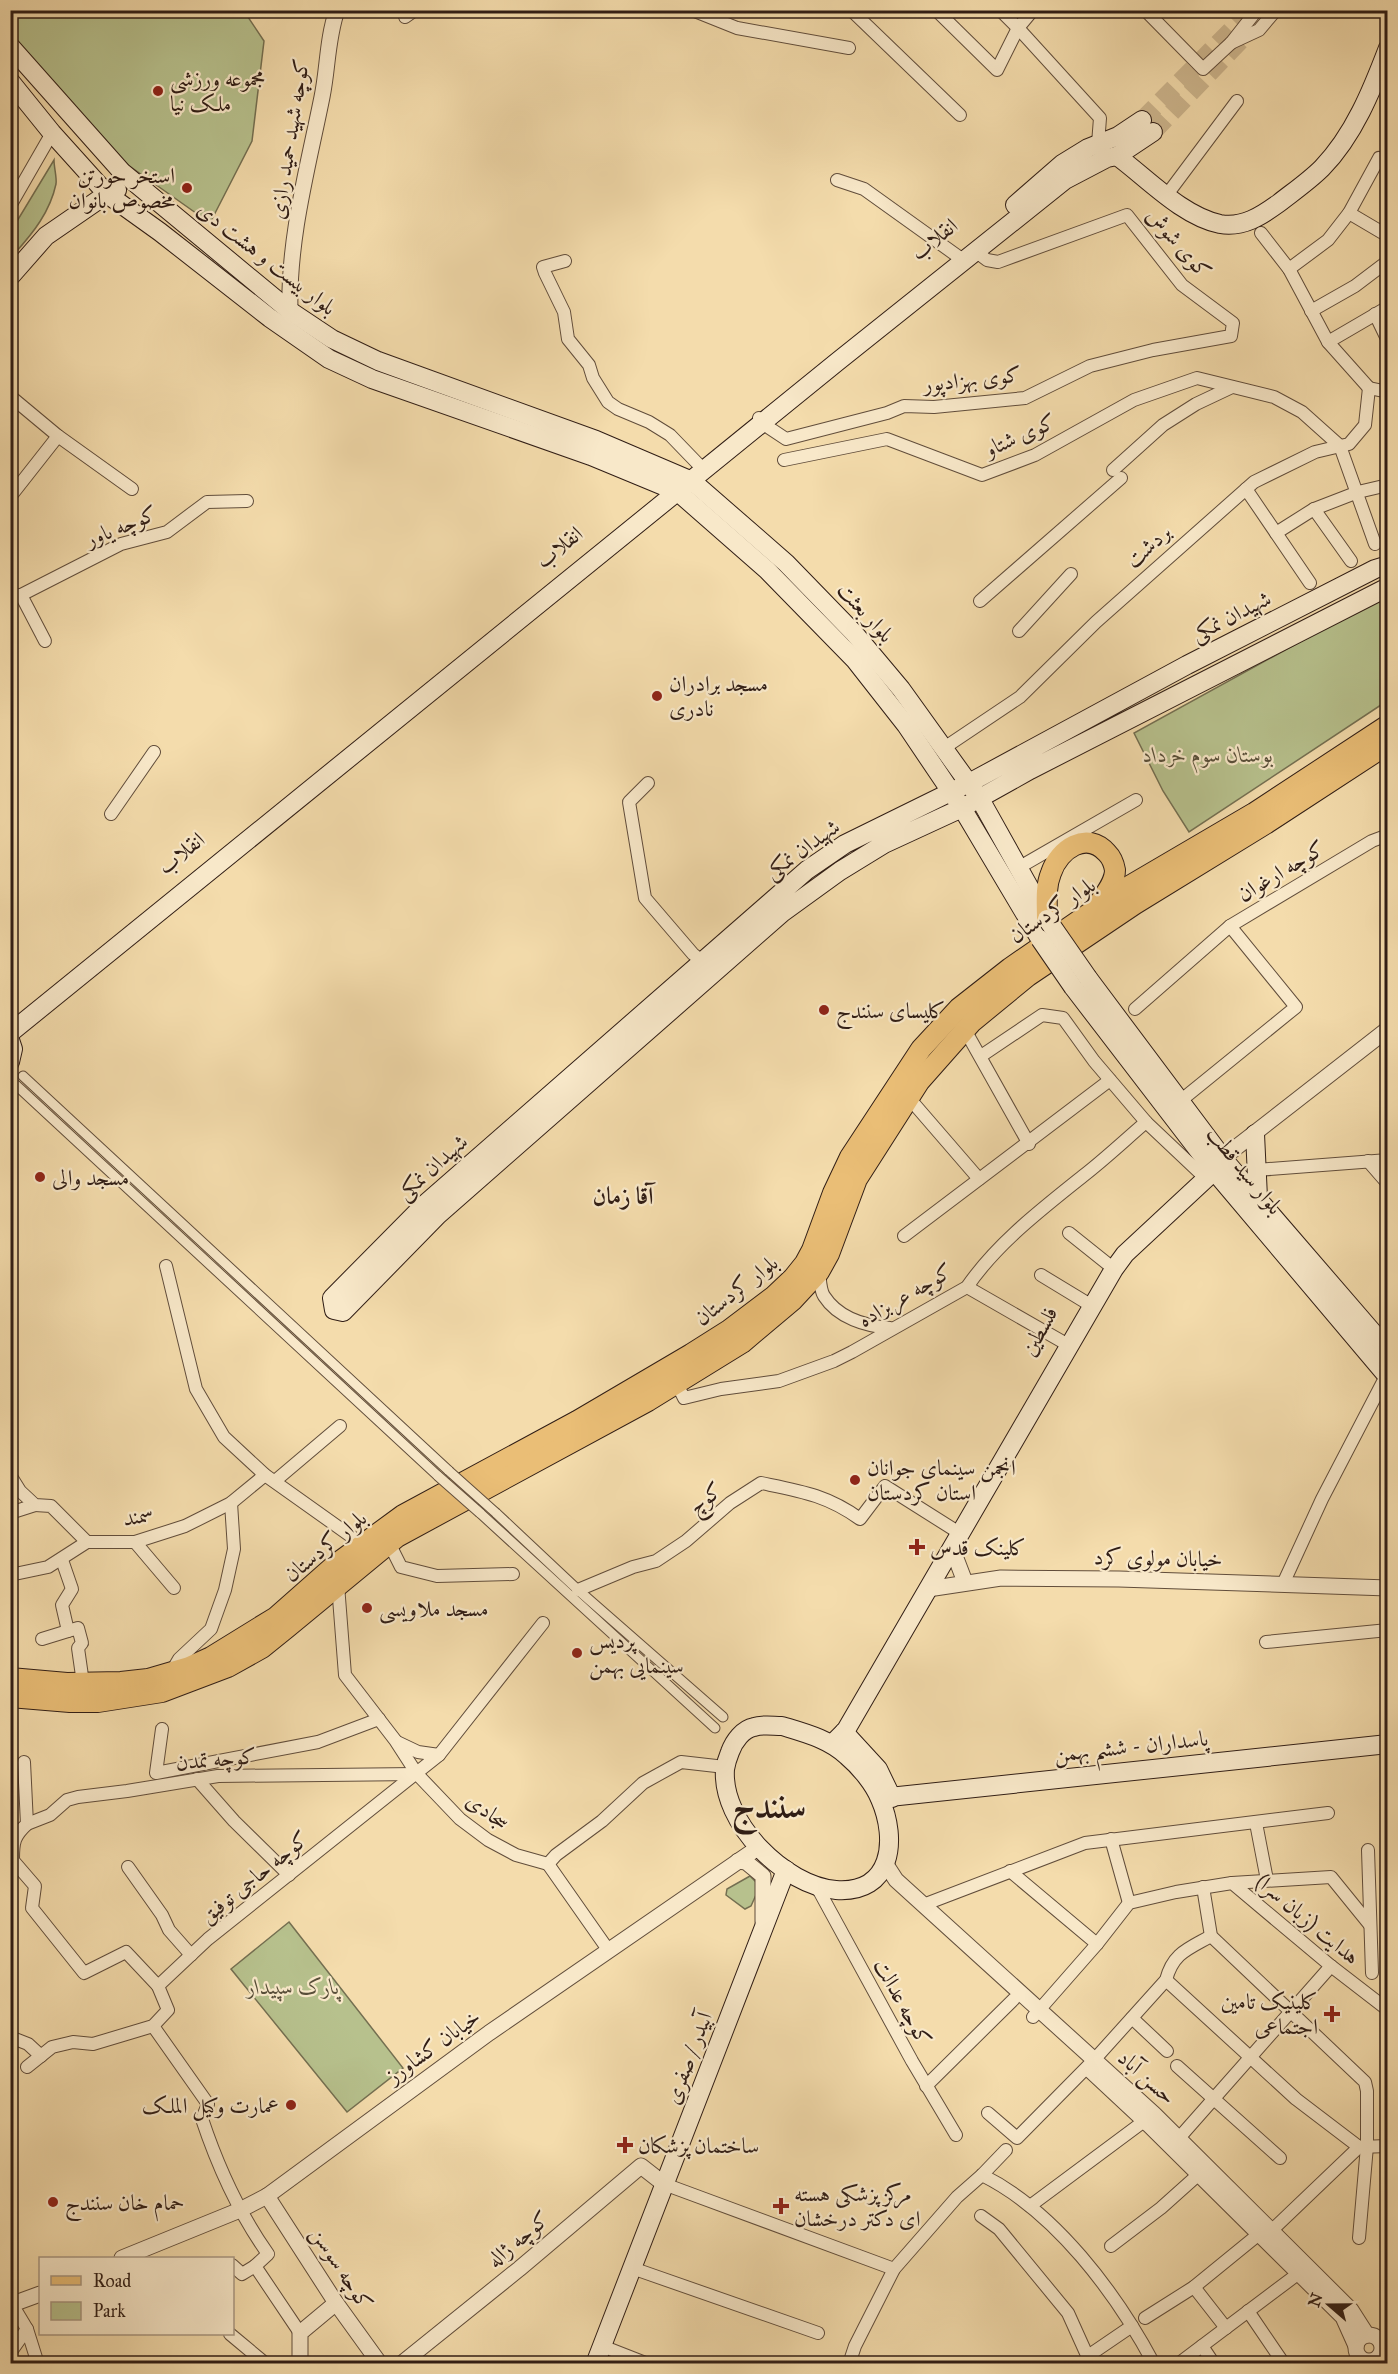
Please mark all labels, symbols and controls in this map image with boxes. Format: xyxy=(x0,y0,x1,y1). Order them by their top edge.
street label: کوچه شهید حمید رازی xyxy=(263,57,317,222)
place label: مجموعه ورزشی ملک نیا xyxy=(170,65,265,117)
marker: مجموعه ورزشی ملک نیا xyxy=(151,84,165,98)
place label: استخر حورتن مخصوص بانوان xyxy=(68,162,176,214)
marker: استخر حورتن مخصوص بانوان xyxy=(180,181,194,195)
street label: بلوار بیست و هشت دی xyxy=(192,195,342,321)
street label: کوی شوش xyxy=(1141,202,1217,284)
street label: انقلاب xyxy=(905,212,963,266)
street label: کوی بهزادپور xyxy=(920,360,1023,401)
street label: کوی شتاو xyxy=(978,407,1060,463)
street label: کوچه یاور xyxy=(79,499,162,555)
street label: بردشت xyxy=(1120,518,1177,574)
street label: انقلاب xyxy=(530,520,588,574)
street label: بلوار بعثت xyxy=(832,576,900,648)
street label: شهیدان نمکی xyxy=(1186,584,1276,649)
place label: مسجد برادران نادری xyxy=(669,670,768,722)
marker: مسجد برادران نادری xyxy=(650,689,664,703)
park label: بوستان سوم خرداد xyxy=(1143,741,1273,774)
street label: شهیدان نمکی xyxy=(759,813,846,887)
street label: انقلاب xyxy=(152,826,210,880)
street label: کوچه ارغوان xyxy=(1232,834,1331,909)
street label: بلوار کردستان xyxy=(1003,871,1101,949)
place label: کلیسای سنندج xyxy=(836,997,946,1030)
marker: کلیسای سنندج xyxy=(817,1003,831,1017)
street label: بلوار سید قطب xyxy=(1200,1120,1289,1220)
street label: شهیدان نمکی xyxy=(391,1128,474,1207)
place label: مسجد والی xyxy=(52,1164,129,1191)
marker: مسجد والی xyxy=(33,1170,47,1184)
district label: آقا زمان xyxy=(592,1181,656,1211)
street label: بلوار کردستان xyxy=(689,1249,783,1331)
street label: کوچه عربزاده xyxy=(853,1257,958,1335)
street label: فلسطین xyxy=(1015,1302,1063,1360)
place label: انجمن سینمای جوانان استان کردستان xyxy=(867,1454,1016,1506)
marker: انجمن سینمای جوانان استان کردستان xyxy=(848,1473,862,1487)
street label: کوچ xyxy=(682,1476,732,1525)
street label: سمند xyxy=(120,1500,156,1532)
street label: بلوار کردستان xyxy=(278,1504,372,1588)
place label: کلینک قدس xyxy=(930,1534,1026,1561)
marker: کلینک قدس xyxy=(908,1538,926,1556)
street label: خیابان مولوی کرد xyxy=(1093,1543,1223,1573)
place label: مسجد ملاویسی xyxy=(379,1595,489,1624)
marker: مسجد ملاویسی xyxy=(360,1601,374,1615)
place label: پردیس سینمایی بهمن xyxy=(589,1627,684,1681)
marker: پردیس سینمایی بهمن xyxy=(570,1646,584,1660)
street label: پاسداران - ششم بهمن xyxy=(1053,1724,1212,1775)
street label: کوچه تمدن xyxy=(174,1742,258,1778)
district label: سنندج xyxy=(732,1785,806,1836)
street label: سجادی xyxy=(461,1786,515,1836)
street label: کوچه حاجی توفیق xyxy=(194,1825,315,1931)
street label: هدایت (زبان سرا) xyxy=(1250,1868,1365,1971)
street label: کوچه عدالت xyxy=(866,1954,938,2051)
park label: پارک سپیدار xyxy=(244,1973,341,2003)
place label: کلینیک تامین اجتماعی xyxy=(1221,1988,1318,2040)
street label: خیابان کشاورز xyxy=(379,2003,485,2090)
marker: کلینیک تامین اجتماعی xyxy=(1323,2005,1341,2023)
street label: آبیدر / صفری xyxy=(658,2006,720,2108)
street label: حسن آباد xyxy=(1111,2044,1182,2112)
place label: عمارت وکیل الملک xyxy=(142,2092,279,2121)
marker: عمارت وکیل الملک xyxy=(284,2098,298,2112)
place label: ساختمان پزشکان xyxy=(638,2132,759,2160)
marker: ساختمان پزشکان xyxy=(616,2136,634,2154)
place label: مرکز پزشکی هسته ای دکتر درخشان xyxy=(794,2180,920,2232)
place label: حمام خان سنندج xyxy=(65,2189,185,2222)
marker: حمام خان سنندج xyxy=(46,2195,60,2209)
marker: مرکز پزشکی هسته ای دکتر درخشان xyxy=(772,2197,790,2215)
street label: کوچه ژاله xyxy=(481,2205,556,2275)
street label: کوچه سوسن xyxy=(303,2221,379,2316)
legend xyxy=(39,2257,234,2335)
text: Road xyxy=(93,2270,131,2292)
north arrow xyxy=(1299,2275,1359,2335)
text: N xyxy=(1304,2290,1327,2310)
text: Park xyxy=(93,2300,126,2322)

